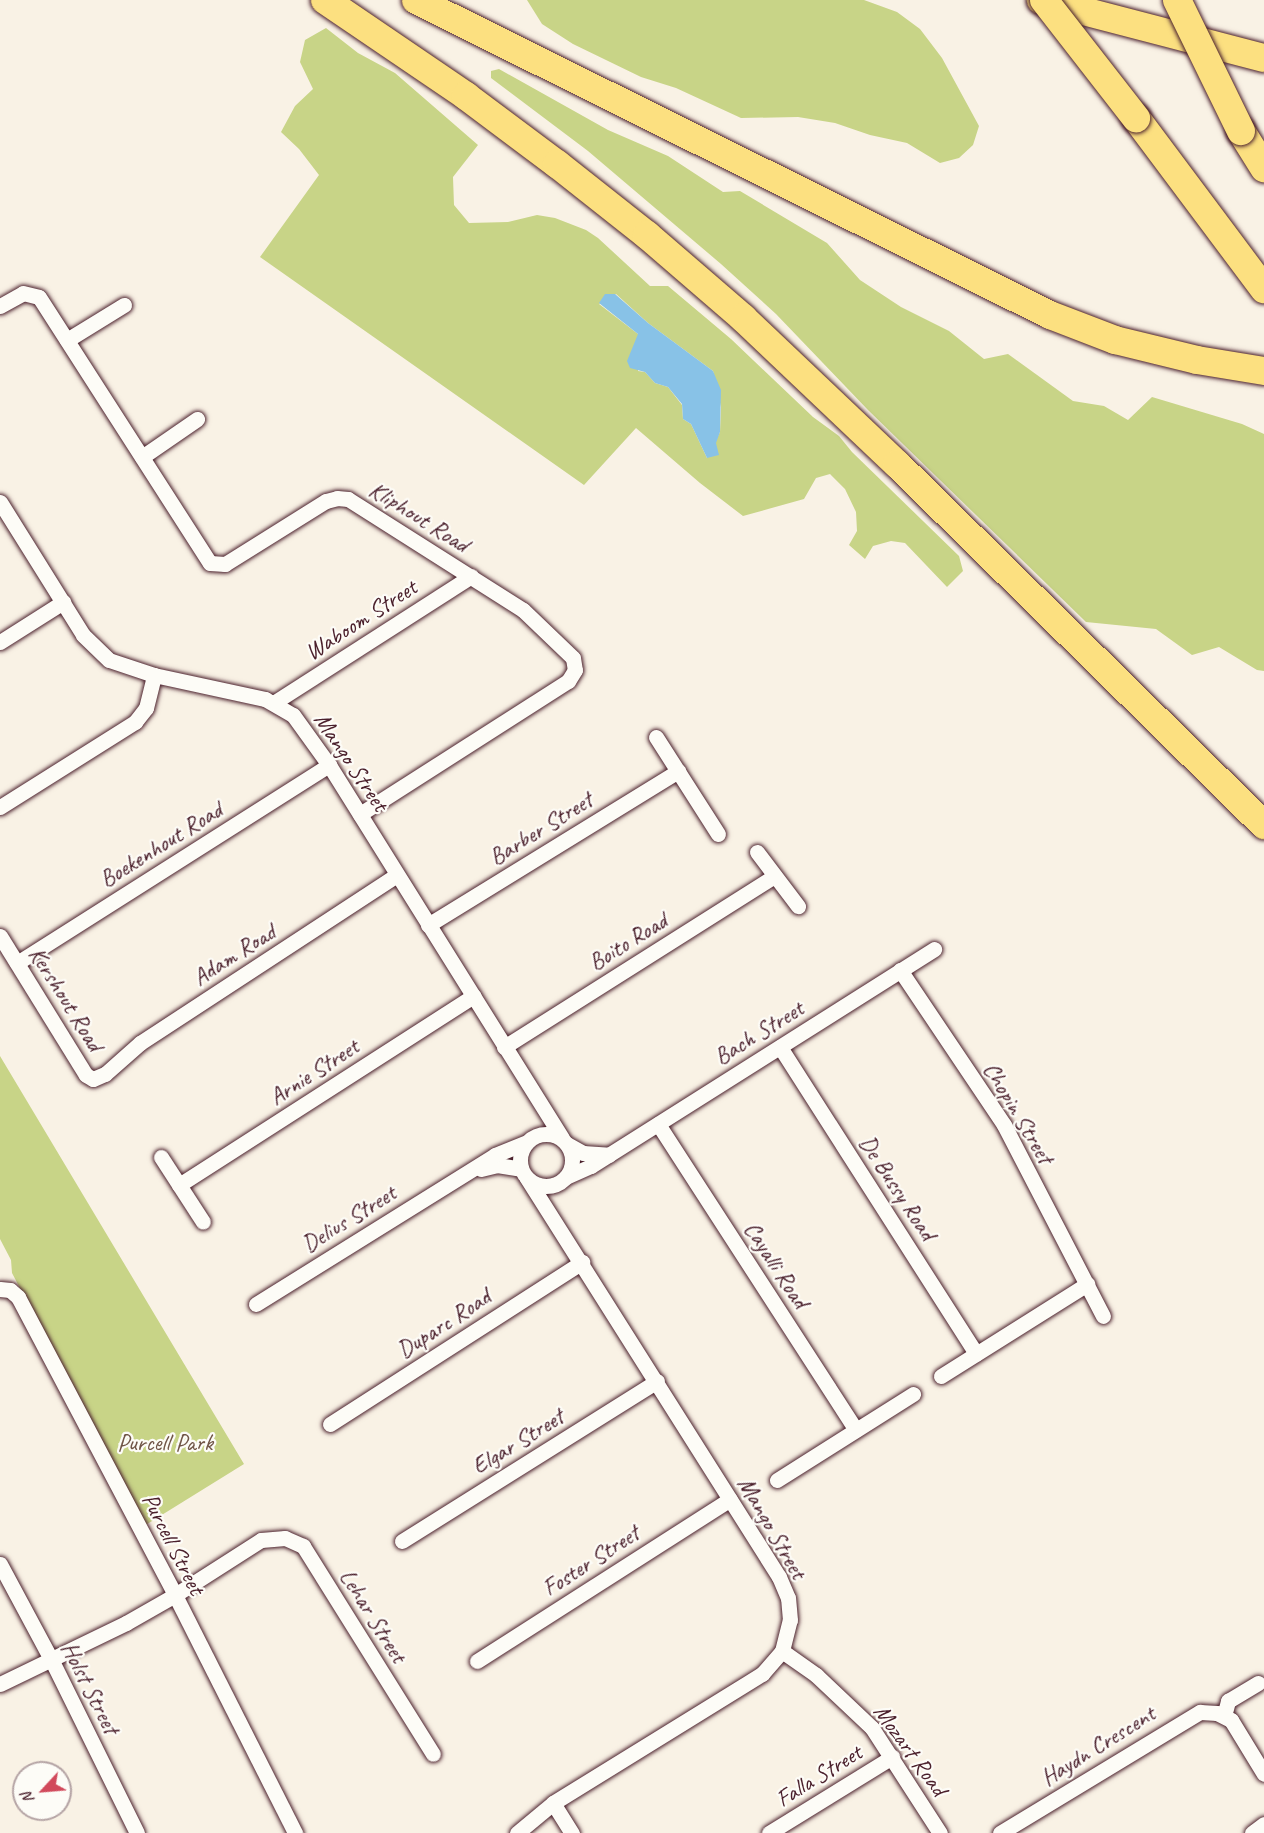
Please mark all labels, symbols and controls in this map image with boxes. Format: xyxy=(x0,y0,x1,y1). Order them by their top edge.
street label: Kliphout Road xyxy=(364,475,474,559)
street label: Waboom Street xyxy=(300,573,422,667)
street label: Mango Street xyxy=(307,707,395,817)
street label: Barber Street xyxy=(484,786,598,872)
street label: Boekenhout Road xyxy=(95,796,227,894)
street label: Boito Road xyxy=(583,907,673,977)
street label: Adam Road xyxy=(187,918,281,992)
street label: Kershout Road xyxy=(23,941,109,1057)
street label: Bach Street xyxy=(709,994,809,1072)
street label: Arnie Street xyxy=(264,1032,364,1112)
street label: Chopin Street xyxy=(976,1057,1060,1169)
street label: De Bussy Road xyxy=(852,1130,942,1246)
street label: Delius Street xyxy=(296,1179,402,1259)
street label: Cayalli Road xyxy=(737,1216,815,1314)
street label: Duparc Road xyxy=(392,1283,496,1365)
street label: Elgar Street xyxy=(467,1403,569,1481)
park label: Purcell Park xyxy=(117,1429,213,1457)
street label: Mango Street xyxy=(731,1472,813,1584)
street label: Purcell Street xyxy=(135,1488,211,1600)
street label: Foster Street xyxy=(537,1519,645,1603)
street label: Lehar Street xyxy=(333,1564,413,1668)
street label: Holst Street xyxy=(54,1637,126,1739)
street label: Mozart Road xyxy=(867,1699,953,1801)
street label: Haydn Crescent xyxy=(1036,1700,1160,1792)
street label: Falla Street xyxy=(770,1738,868,1814)
north arrow xyxy=(12,1761,72,1821)
text: N xyxy=(16,1789,39,1807)

